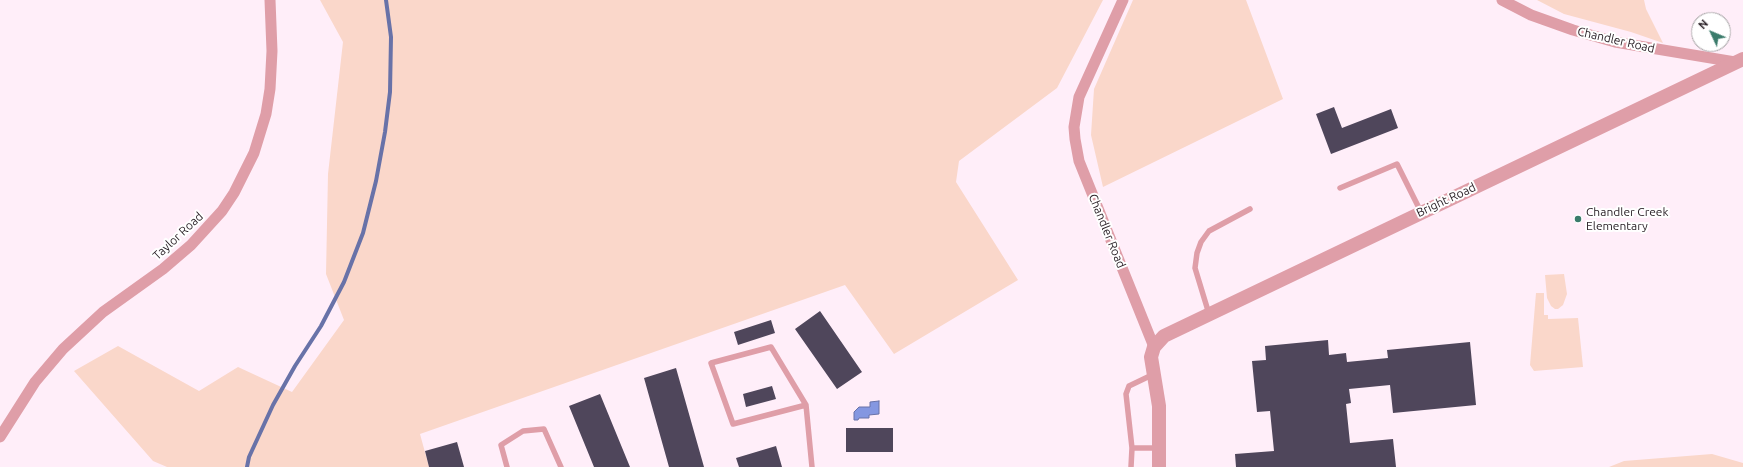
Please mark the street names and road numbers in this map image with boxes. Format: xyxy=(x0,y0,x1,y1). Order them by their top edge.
street label: Chandler Road xyxy=(1576,24,1656,56)
street label: Bright Road xyxy=(1414,180,1478,220)
street label: Chandler Road xyxy=(1086,192,1128,270)
street label: Taylor Road xyxy=(150,209,206,263)

